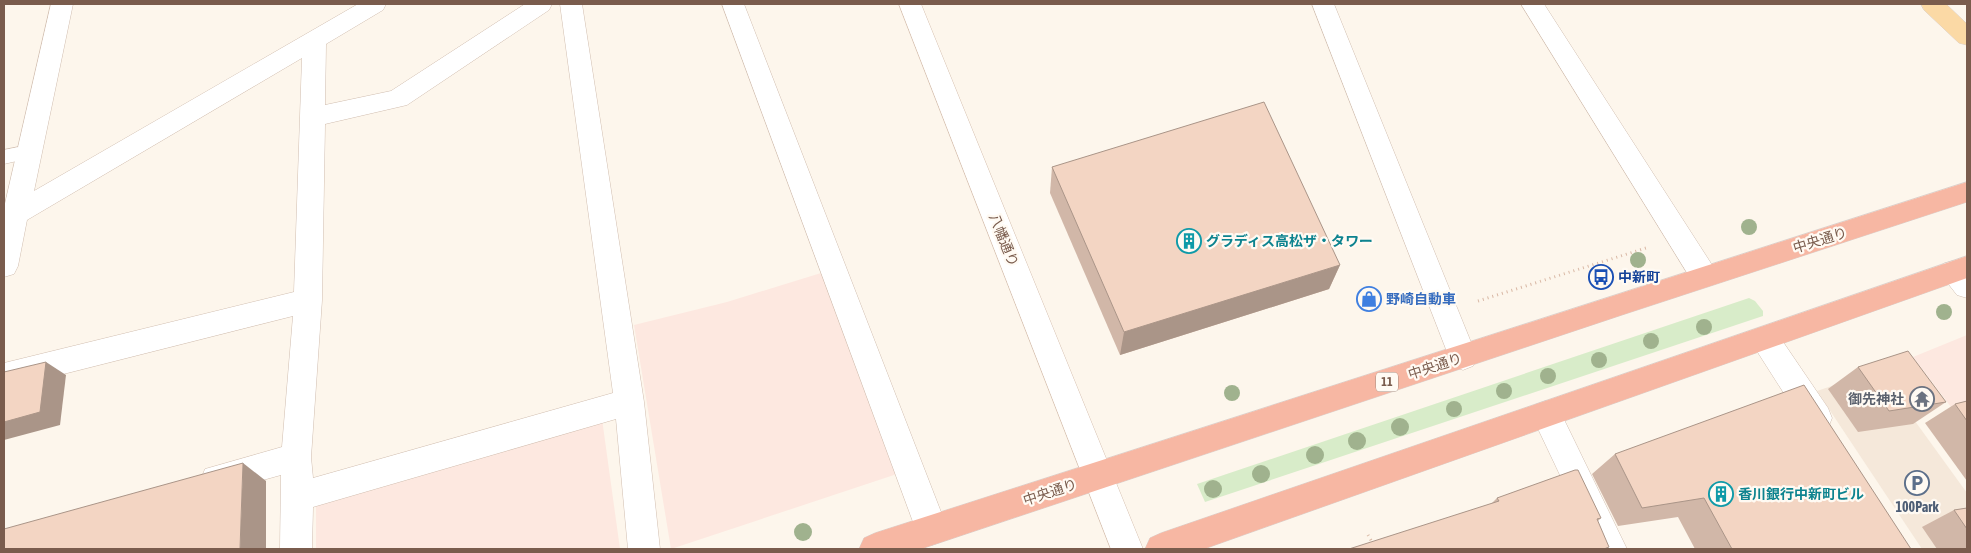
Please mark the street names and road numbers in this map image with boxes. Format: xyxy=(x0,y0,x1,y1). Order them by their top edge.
street label: 八幡通り xyxy=(986,211,1022,269)
street label: 中央通り xyxy=(1791,224,1849,256)
street label: 中央通り xyxy=(1406,350,1464,382)
road number: 11 xyxy=(1376,372,1398,392)
street label: 中央通り xyxy=(1021,476,1079,508)

